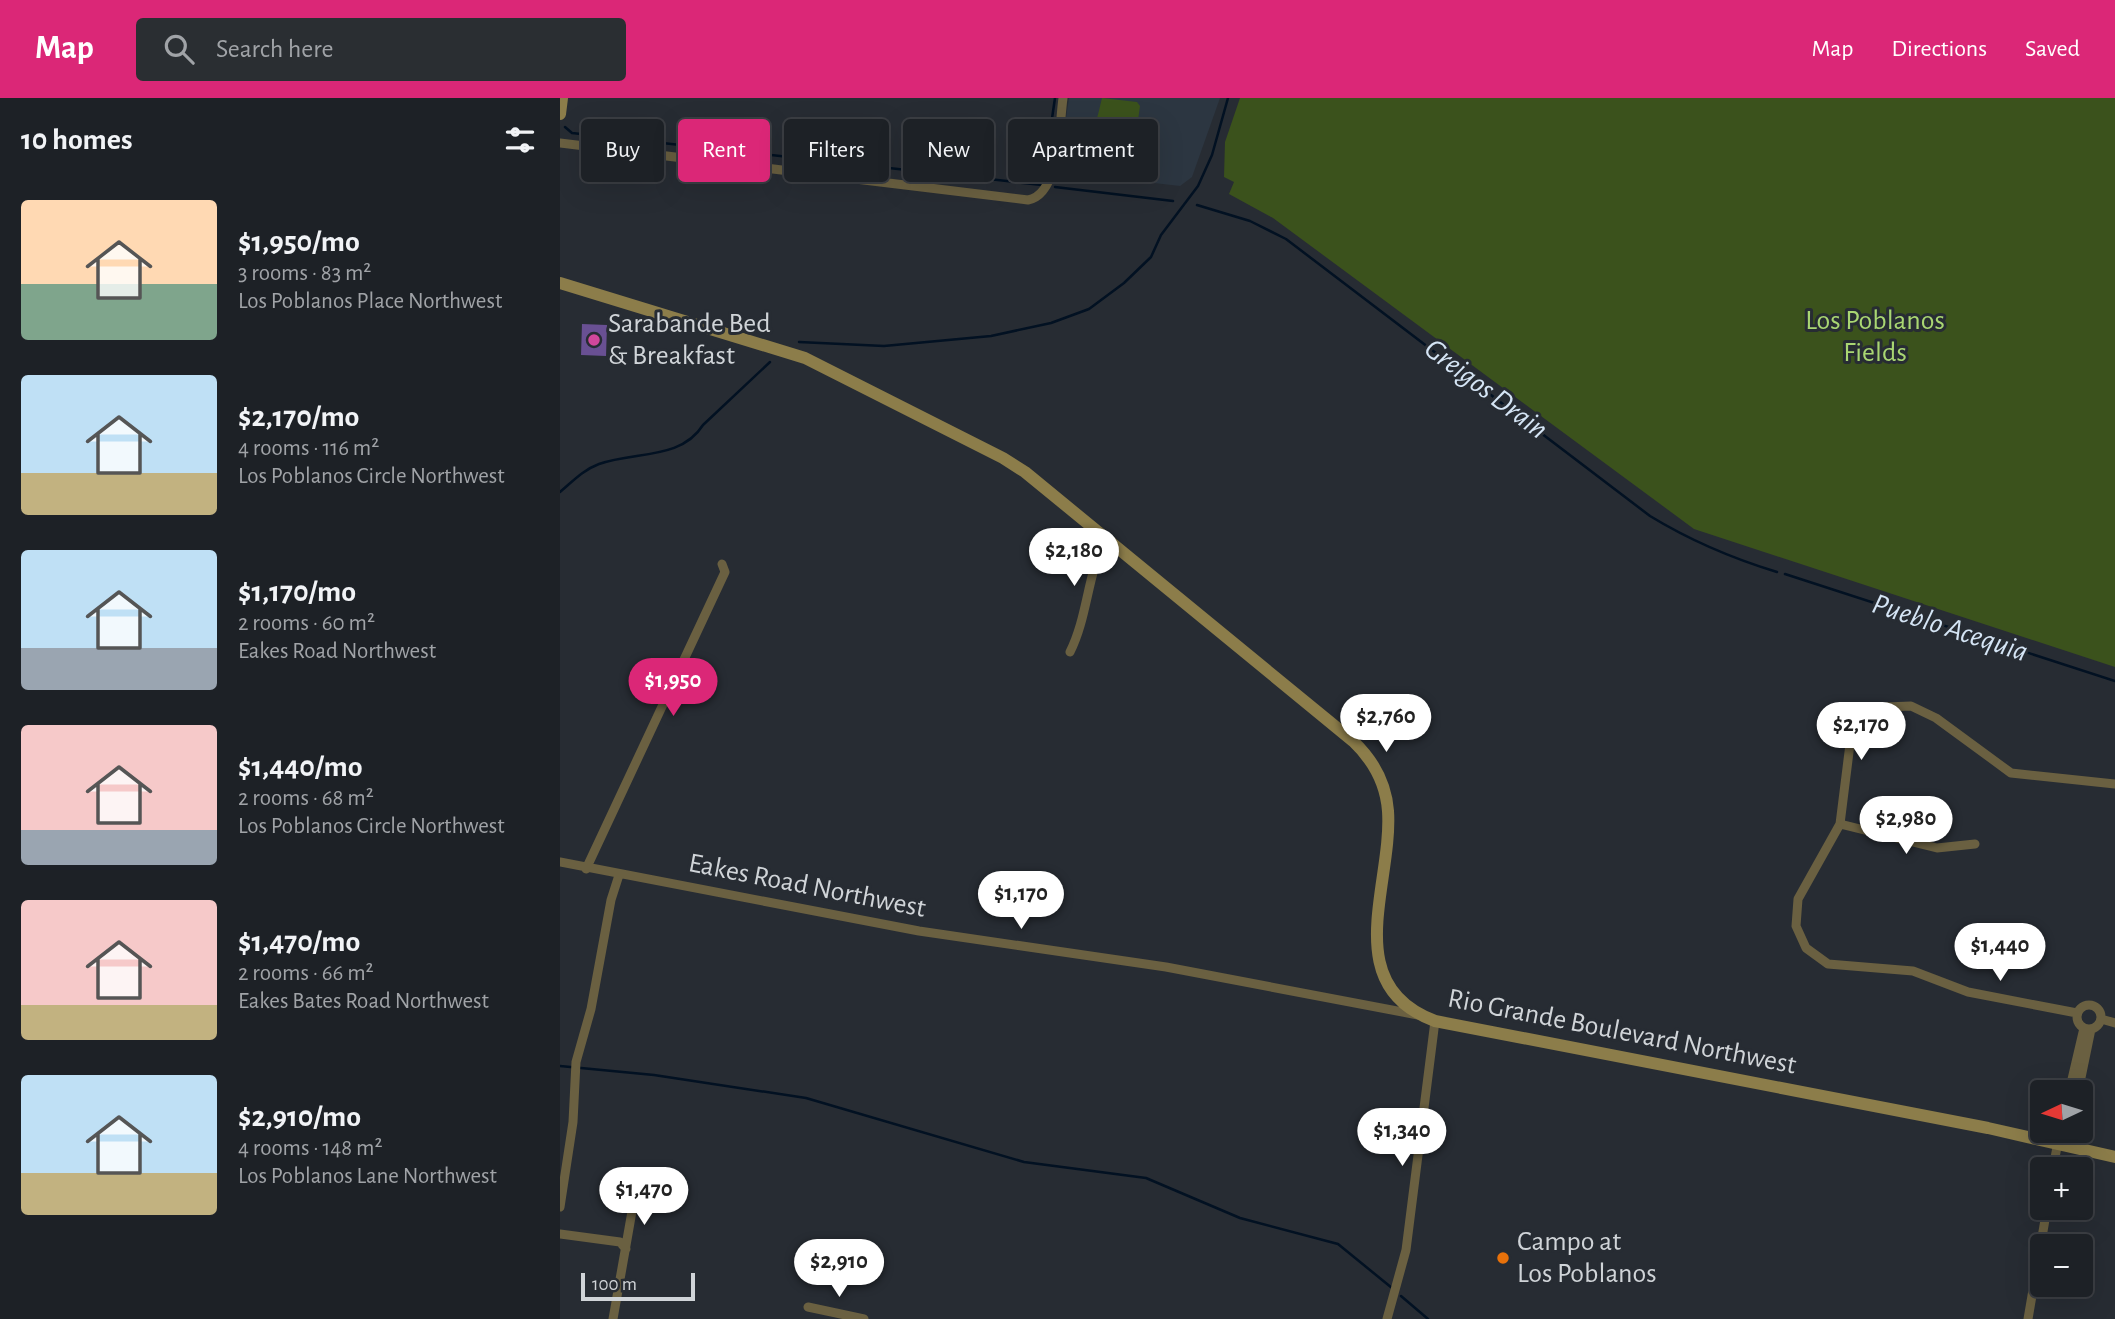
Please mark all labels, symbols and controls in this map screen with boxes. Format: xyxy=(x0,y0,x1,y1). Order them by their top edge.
search box xyxy=(136,18,626,81)
icon: search xyxy=(160,30,198,68)
text: Map xyxy=(35,32,94,65)
text: Search here xyxy=(216,36,334,62)
text: Map xyxy=(1811,37,1853,61)
text: Directions xyxy=(1891,37,1987,61)
text: Saved xyxy=(2025,37,2080,61)
chip: Buy xyxy=(581,119,664,182)
chip: Rent xyxy=(678,119,770,182)
chip: Filters xyxy=(784,119,889,182)
chip: New xyxy=(903,119,994,182)
chip: Apartment xyxy=(1008,119,1158,182)
icon: filters xyxy=(501,121,539,159)
text: 10 homes xyxy=(21,125,132,155)
text: $1,950/mo xyxy=(238,227,360,257)
icon: home xyxy=(77,228,161,312)
text: 3 rooms · 83 m² xyxy=(238,262,371,285)
text: Los Poblanos Place Northwest xyxy=(238,290,502,313)
park label: Los Poblanos Fields xyxy=(1805,307,1945,367)
place label: Sarabande Bed & Breakfast xyxy=(608,310,771,370)
marker: Sarabande Bed & Breakfast xyxy=(586,332,602,348)
water label: Greigos Drain xyxy=(1419,333,1553,445)
text: $2,170/mo xyxy=(238,402,359,432)
icon: home xyxy=(77,403,161,487)
text: 4 rooms · 116 m² xyxy=(238,437,379,460)
text: Los Poblanos Circle Northwest xyxy=(238,465,505,488)
pin: $2,180 xyxy=(1017,528,1131,588)
text: $2,180 xyxy=(1045,539,1103,562)
text: $1,170/mo xyxy=(238,577,356,607)
icon: home xyxy=(77,578,161,662)
water label: Pueblo Acequia xyxy=(1869,589,2031,667)
text: 2 rooms · 60 m² xyxy=(238,612,375,635)
text: Eakes Road Northwest xyxy=(238,640,436,663)
pin: $1,950 xyxy=(616,658,730,718)
text: $1,950 xyxy=(645,669,701,692)
pin: $2,760 xyxy=(1329,694,1443,754)
pin: $2,170 xyxy=(1804,702,1918,762)
text: $2,760 xyxy=(1356,705,1416,728)
text: $2,170 xyxy=(1833,713,1889,736)
text: $1,440/mo xyxy=(238,752,363,782)
icon: home xyxy=(77,753,161,837)
text: 2 rooms · 68 m² xyxy=(238,787,374,810)
pin: $2,980 xyxy=(1849,796,1963,856)
text: $2,980 xyxy=(1876,807,1936,830)
text: Los Poblanos Circle Northwest xyxy=(238,815,505,838)
street label: Eakes Road Northwest xyxy=(686,849,928,923)
pin: $1,170 xyxy=(964,872,1078,931)
text: $1,170 xyxy=(994,882,1048,905)
pin: $1,440 xyxy=(1943,924,2057,983)
text: $1,470/mo xyxy=(238,927,360,957)
icon: home xyxy=(77,928,161,1012)
text: $1,440 xyxy=(1970,934,2030,957)
text: 2 rooms · 66 m² xyxy=(238,962,374,985)
street label: Rio Grande Boulevard Northwest xyxy=(1445,984,1799,1080)
text: Eakes Bates Road Northwest xyxy=(238,990,489,1013)
north arrow xyxy=(2030,1080,2093,1143)
map controls xyxy=(2030,1080,2093,1297)
text: $2,910/mo xyxy=(238,1102,361,1132)
icon: home xyxy=(77,1103,161,1187)
pin: $1,340 xyxy=(1345,1108,1459,1168)
text: $1,340 xyxy=(1373,1119,1431,1142)
text: 4 rooms · 148 m² xyxy=(238,1137,383,1160)
button: + xyxy=(2030,1157,2093,1220)
text: Los Poblanos Lane Northwest xyxy=(238,1165,497,1188)
pin: $1,470 xyxy=(587,1168,701,1227)
text: $1,470 xyxy=(615,1178,673,1201)
place label: Campo at Los Poblanos xyxy=(1517,1228,1657,1288)
button: − xyxy=(2030,1234,2093,1297)
pin: $2,910 xyxy=(782,1240,896,1299)
text: $2,910 xyxy=(810,1250,868,1273)
marker: Campo at Los Poblanos xyxy=(1495,1250,1511,1266)
scale bar xyxy=(581,1270,695,1302)
text: 100 m xyxy=(592,1275,637,1294)

